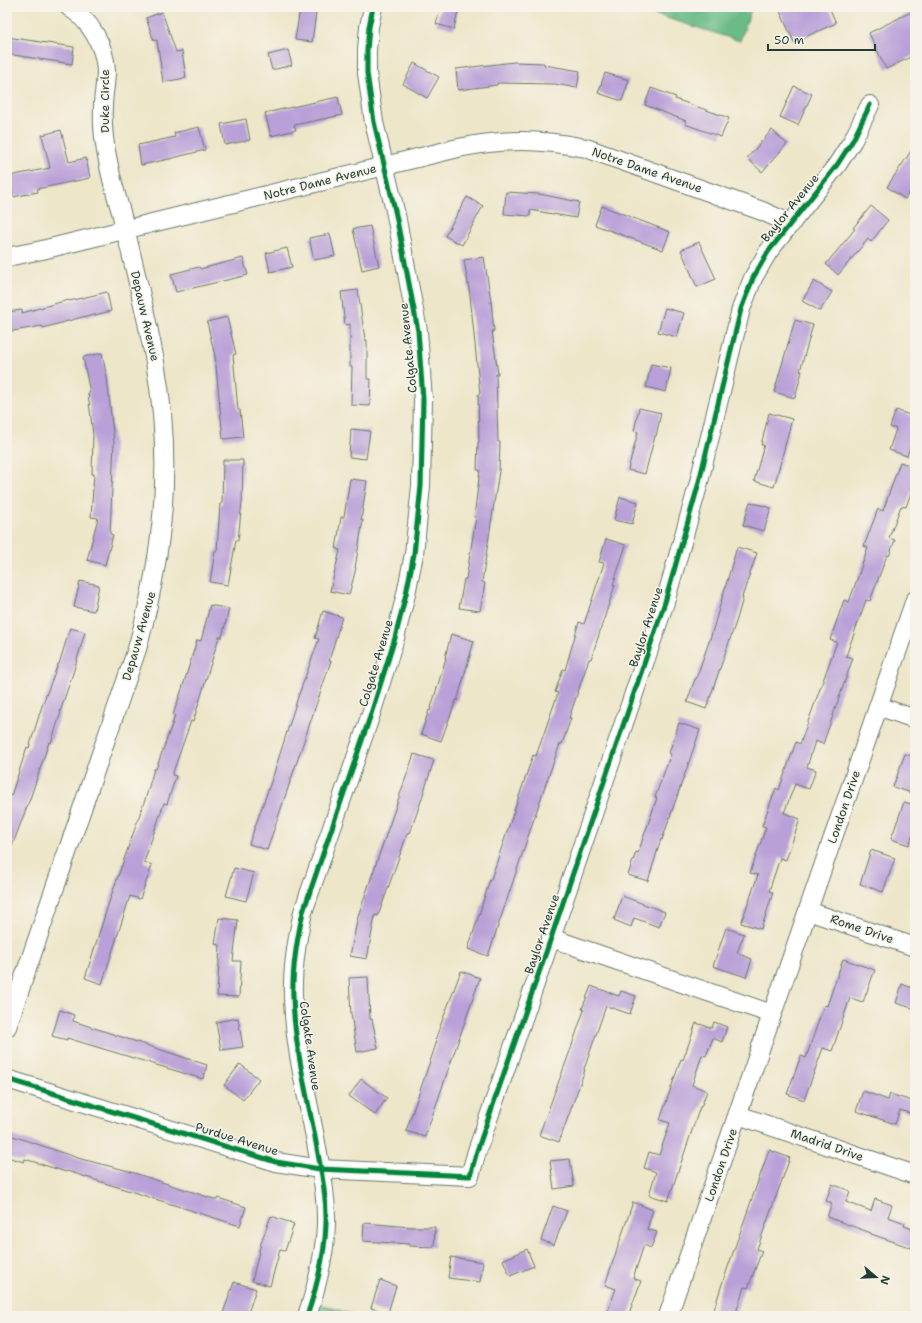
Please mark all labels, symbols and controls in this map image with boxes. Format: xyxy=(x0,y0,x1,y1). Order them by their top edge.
scale bar xyxy=(768,26,875,52)
text: 50 m xyxy=(774,32,804,48)
street label: Duke Circle xyxy=(97,69,113,133)
street label: Notre Dame Avenue xyxy=(590,144,705,196)
street label: Notre Dame Avenue xyxy=(262,160,378,204)
street label: Baylor Avenue xyxy=(757,170,823,246)
street label: Depauw Avenue xyxy=(127,269,163,363)
street label: Colgate Avenue xyxy=(395,302,421,394)
street label: Baylor Avenue xyxy=(625,585,667,669)
street label: Depauw Avenue xyxy=(119,589,159,683)
street label: Colgate Avenue xyxy=(355,617,397,709)
street label: London Drive xyxy=(824,768,864,846)
street label: Baylor Avenue xyxy=(521,892,563,976)
street label: Rome Drive xyxy=(828,911,896,947)
street label: Colgate Avenue xyxy=(296,1000,324,1092)
street label: Purdue Avenue xyxy=(193,1119,281,1159)
street label: Madrid Drive xyxy=(788,1125,866,1165)
street label: London Drive xyxy=(701,1126,741,1204)
north arrow xyxy=(856,1257,896,1297)
text: N xyxy=(876,1274,893,1287)

